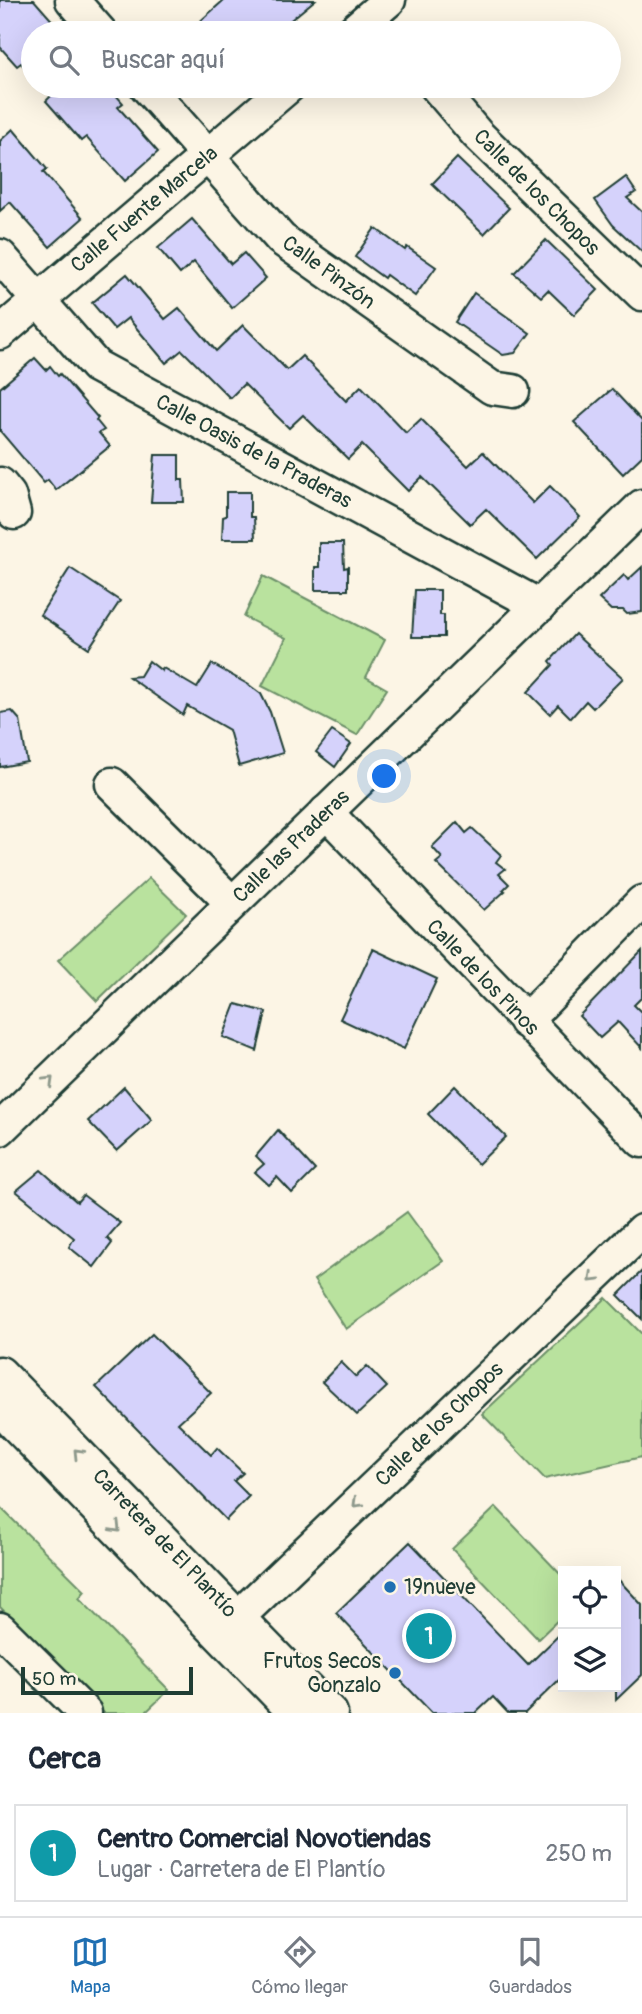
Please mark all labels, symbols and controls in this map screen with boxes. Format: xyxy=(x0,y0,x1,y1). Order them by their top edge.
search box xyxy=(21,21,621,98)
icon: search xyxy=(45,41,83,79)
text: Buscar aquí xyxy=(101,44,225,76)
street label: Calle de los Chopos xyxy=(468,123,606,262)
street label: Calle Fuente Marcela xyxy=(65,140,223,279)
street label: Calle Pinzón xyxy=(277,229,381,315)
street label: Calle Oasis de la Praderas xyxy=(151,388,357,515)
your location xyxy=(367,759,401,793)
street label: Calle las Praderas xyxy=(227,783,356,909)
street label: Calle de los Pinos xyxy=(420,914,545,1042)
one-way arrow xyxy=(41,1077,54,1090)
one-way arrow xyxy=(588,1270,601,1283)
street label: Calle de los Chopos xyxy=(369,1356,510,1492)
one-way arrow xyxy=(74,1449,87,1462)
street label: Carretera de El Plantío xyxy=(86,1463,243,1624)
one-way arrow xyxy=(352,1494,365,1507)
one-way arrow xyxy=(108,1520,121,1533)
map controls xyxy=(558,1566,621,1692)
button: locate xyxy=(558,1566,621,1629)
place label: 19nueve xyxy=(404,1574,476,1601)
marker: 19nueve xyxy=(382,1579,398,1595)
pin: 1 xyxy=(406,1610,452,1662)
button: layers xyxy=(558,1629,621,1692)
place label: Frutos Secos Gonzalo xyxy=(263,1648,382,1699)
scale bar xyxy=(21,1664,192,1696)
marker: Frutos Secos Gonzalo xyxy=(387,1665,403,1681)
text: 50 m xyxy=(32,1667,76,1691)
text: Cerca xyxy=(28,1740,101,1777)
text: Centro Comercial Novotiendas xyxy=(97,1823,431,1855)
text: 1 xyxy=(49,1839,58,1868)
text: 250 m xyxy=(546,1839,612,1868)
text: Lugar · Carretera de El Plantío xyxy=(97,1855,385,1884)
tab: Mapa xyxy=(70,1933,111,1999)
tab: Cómo llegar xyxy=(251,1933,348,1999)
tab: Guardados xyxy=(489,1933,572,1999)

